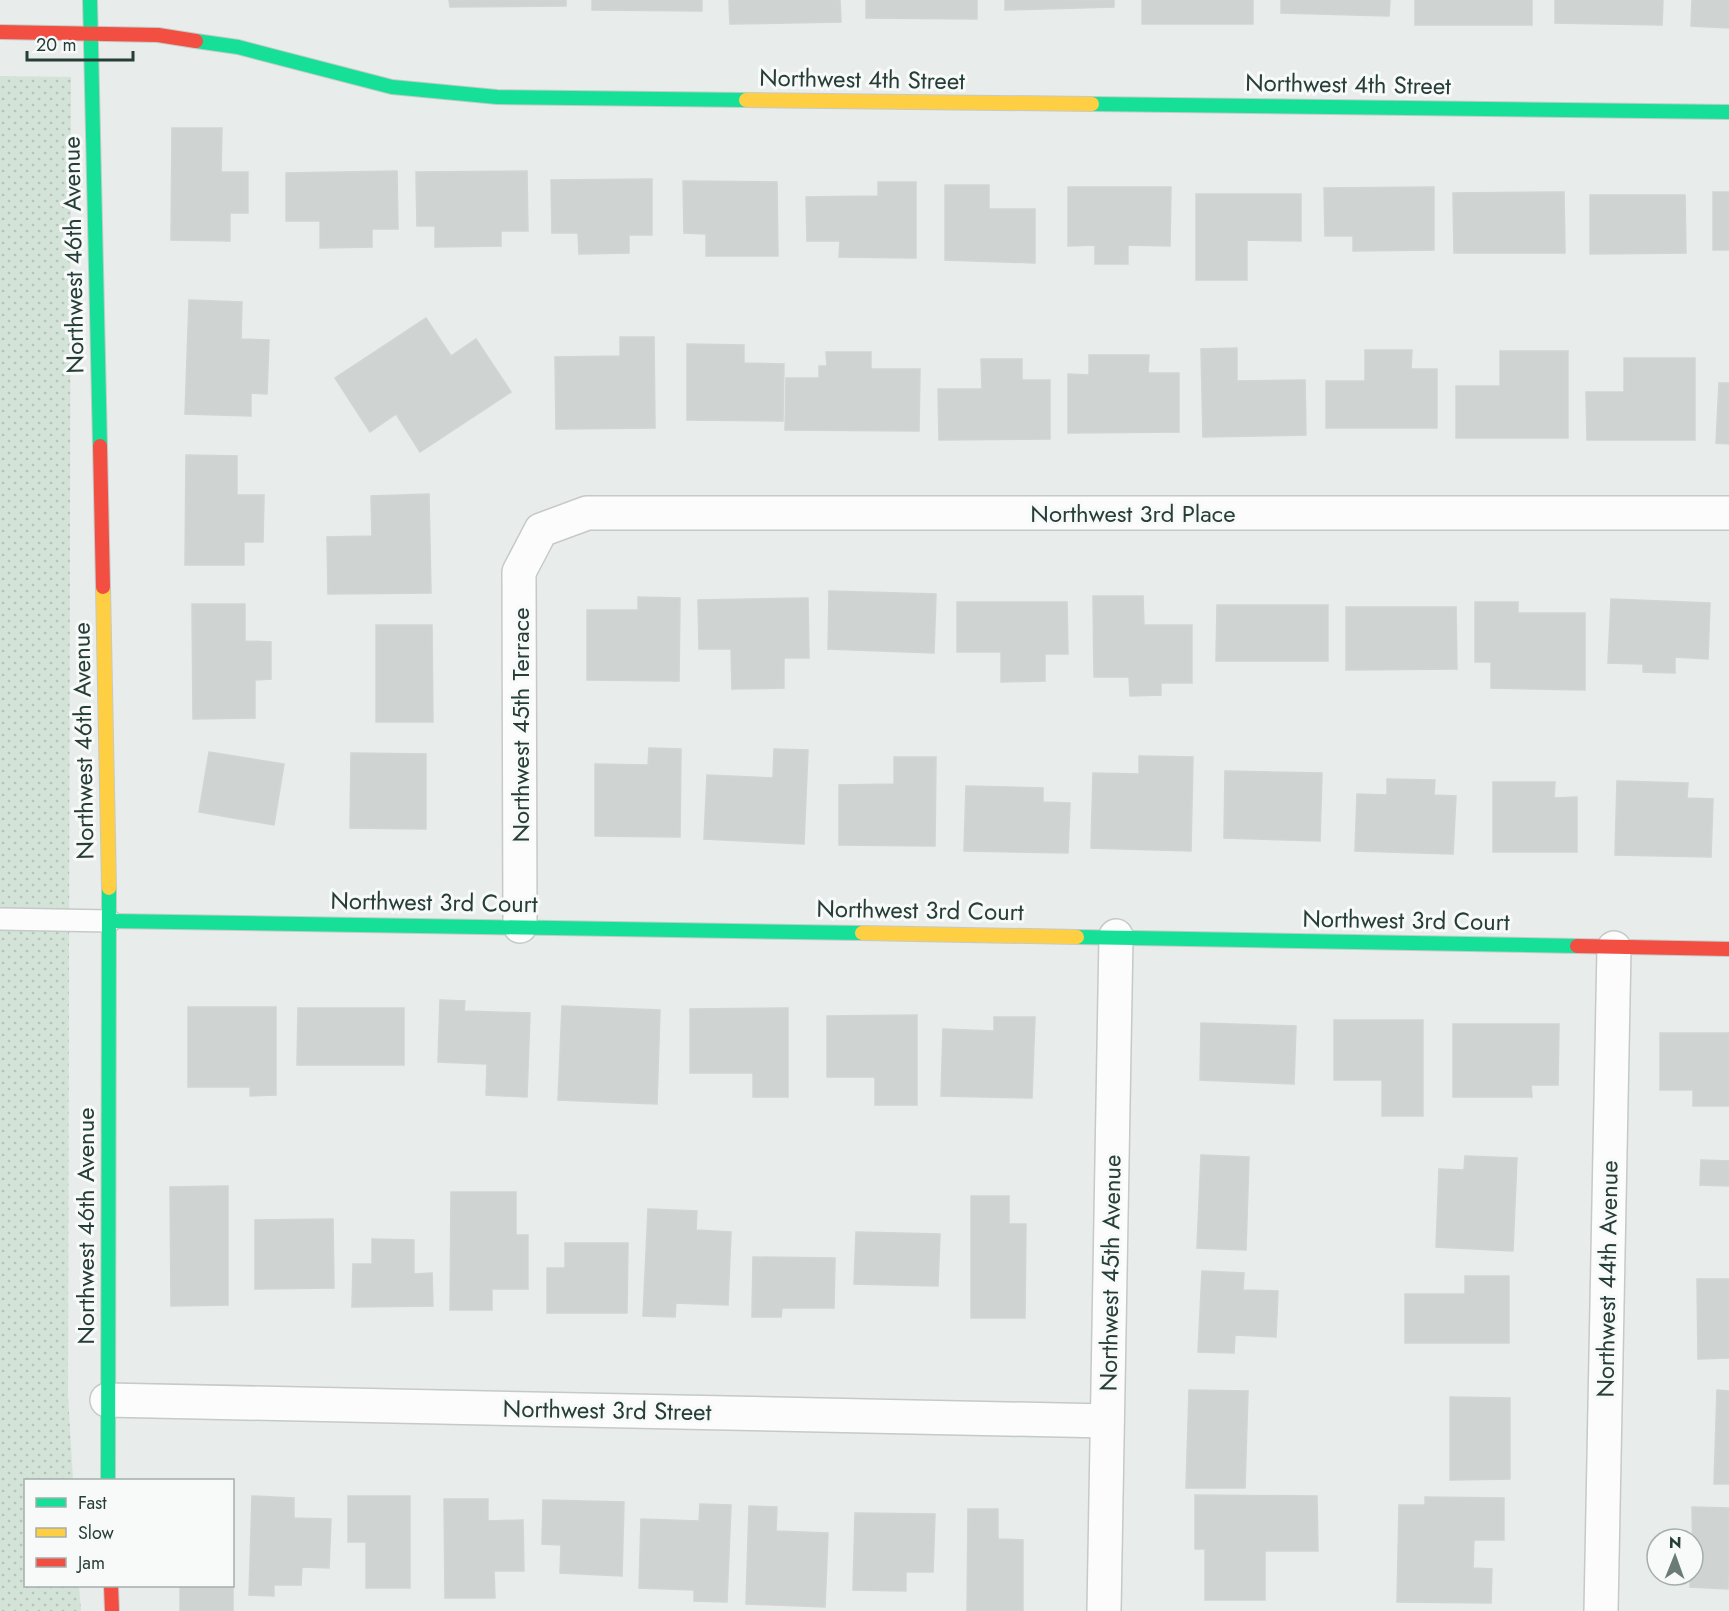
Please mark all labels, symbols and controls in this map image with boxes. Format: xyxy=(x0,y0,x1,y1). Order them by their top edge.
scale bar xyxy=(27,24,134,62)
text: 20 m xyxy=(36,32,76,58)
street label: Northwest 4th Street xyxy=(759,60,965,98)
street label: Northwest 4th Street xyxy=(1245,65,1451,103)
street label: Northwest 46th Avenue xyxy=(53,136,93,374)
street label: Northwest 3rd Place xyxy=(1030,496,1236,531)
street label: Northwest 45th Terrace xyxy=(503,607,538,843)
street label: Northwest 46th Avenue xyxy=(63,622,103,860)
street label: Northwest 3rd Court xyxy=(330,883,538,921)
street label: Northwest 3rd Court xyxy=(816,891,1024,929)
street label: Northwest 3rd Court xyxy=(1302,901,1510,939)
street label: Northwest 46th Avenue xyxy=(68,1107,103,1345)
street label: Northwest 45th Avenue xyxy=(1090,1154,1130,1392)
street label: Northwest 44th Avenue xyxy=(1587,1160,1627,1398)
street label: Northwest 3rd Street xyxy=(502,1391,712,1429)
legend xyxy=(24,1479,234,1587)
text: Fast xyxy=(78,1490,107,1516)
text: Slow xyxy=(78,1520,115,1546)
north arrow xyxy=(1645,1527,1705,1587)
text: N xyxy=(1669,1531,1682,1554)
text: Jam xyxy=(76,1550,105,1576)

